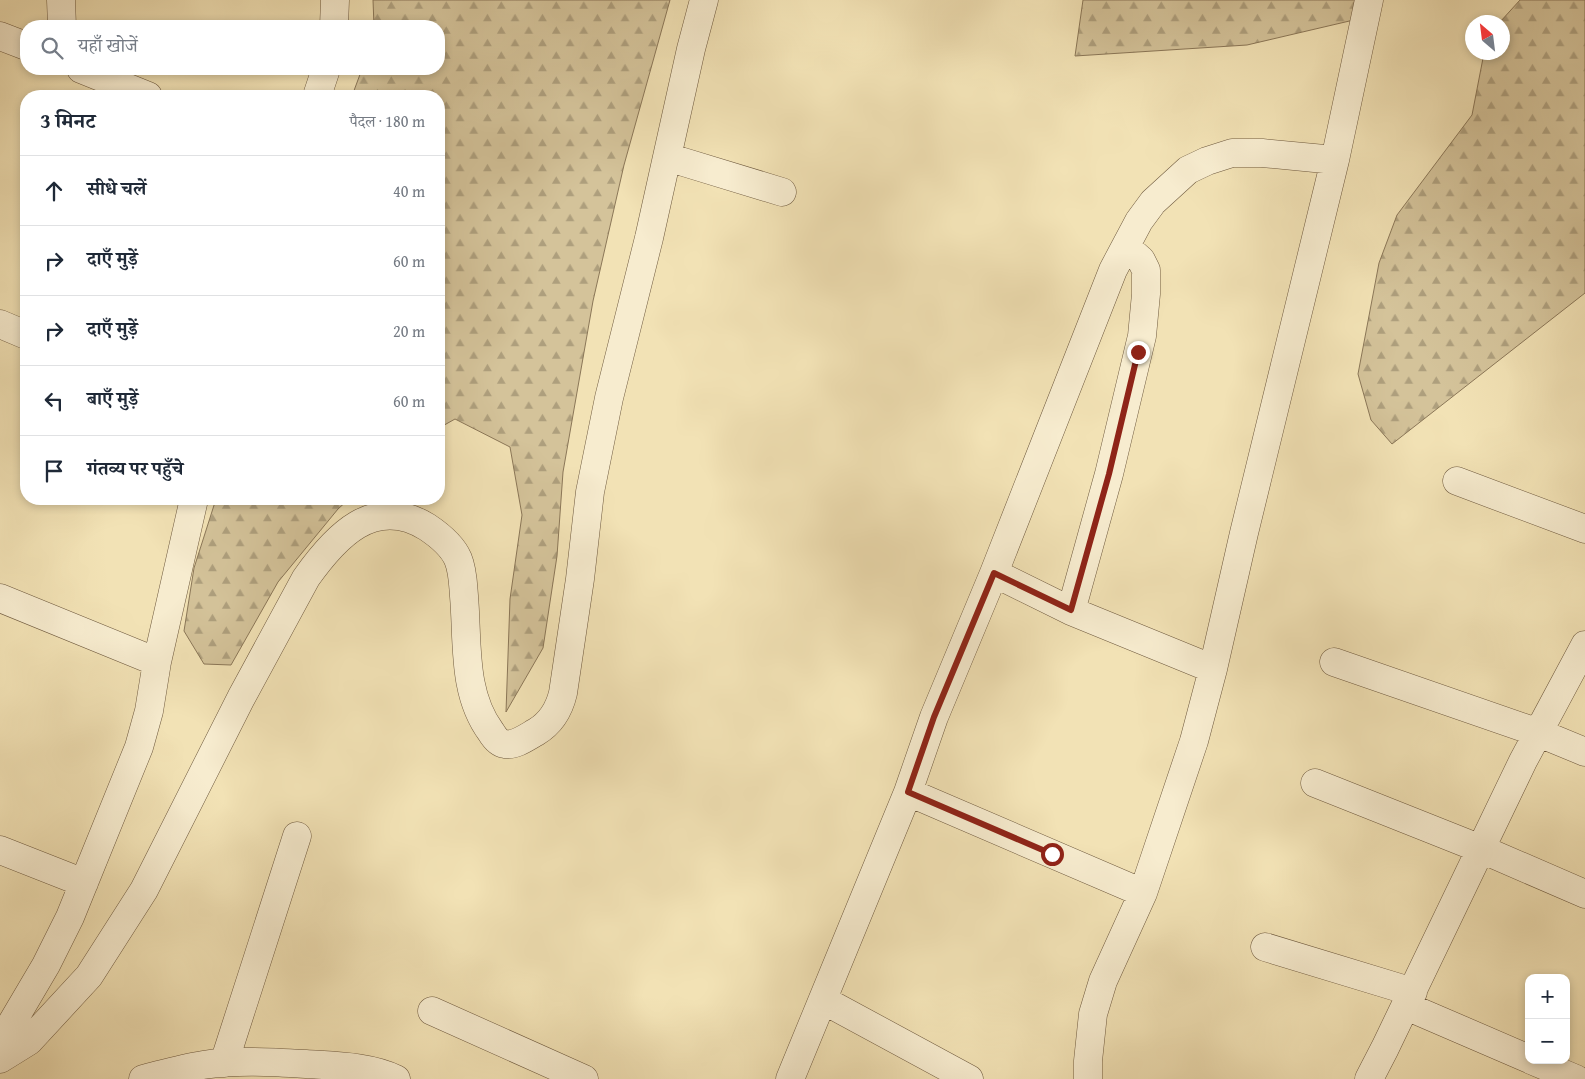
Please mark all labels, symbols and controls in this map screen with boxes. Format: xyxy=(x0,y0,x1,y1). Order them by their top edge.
north arrow xyxy=(1465,15,1510,60)
search box xyxy=(20,20,445,75)
text: यहाँ खोजें xyxy=(78,31,138,59)
icon: search xyxy=(38,34,66,62)
text: 3 मिनट xyxy=(40,105,95,136)
text: पैदल · 180 m xyxy=(349,109,425,133)
text: सीधे चलें xyxy=(87,174,146,202)
icon: ahead xyxy=(40,177,68,205)
text: 40 m xyxy=(393,179,425,203)
text: दाएँ मुड़ें xyxy=(87,244,138,272)
icon: right xyxy=(40,247,68,275)
text: 60 m xyxy=(393,249,425,273)
text: दाएँ मुड़ें xyxy=(87,314,138,342)
icon: right xyxy=(40,317,68,345)
text: 20 m xyxy=(393,319,425,343)
route end xyxy=(1127,341,1150,364)
text: बाएँ मुड़ें xyxy=(87,384,138,412)
icon: left xyxy=(40,387,68,415)
text: 60 m xyxy=(393,389,425,413)
text: गंतव्य पर पहुँचे xyxy=(87,454,183,482)
icon: arrive xyxy=(40,457,68,485)
route start xyxy=(1041,843,1064,866)
map controls xyxy=(1525,974,1570,1064)
button: + xyxy=(1525,974,1570,1019)
button: − xyxy=(1525,1019,1570,1064)

